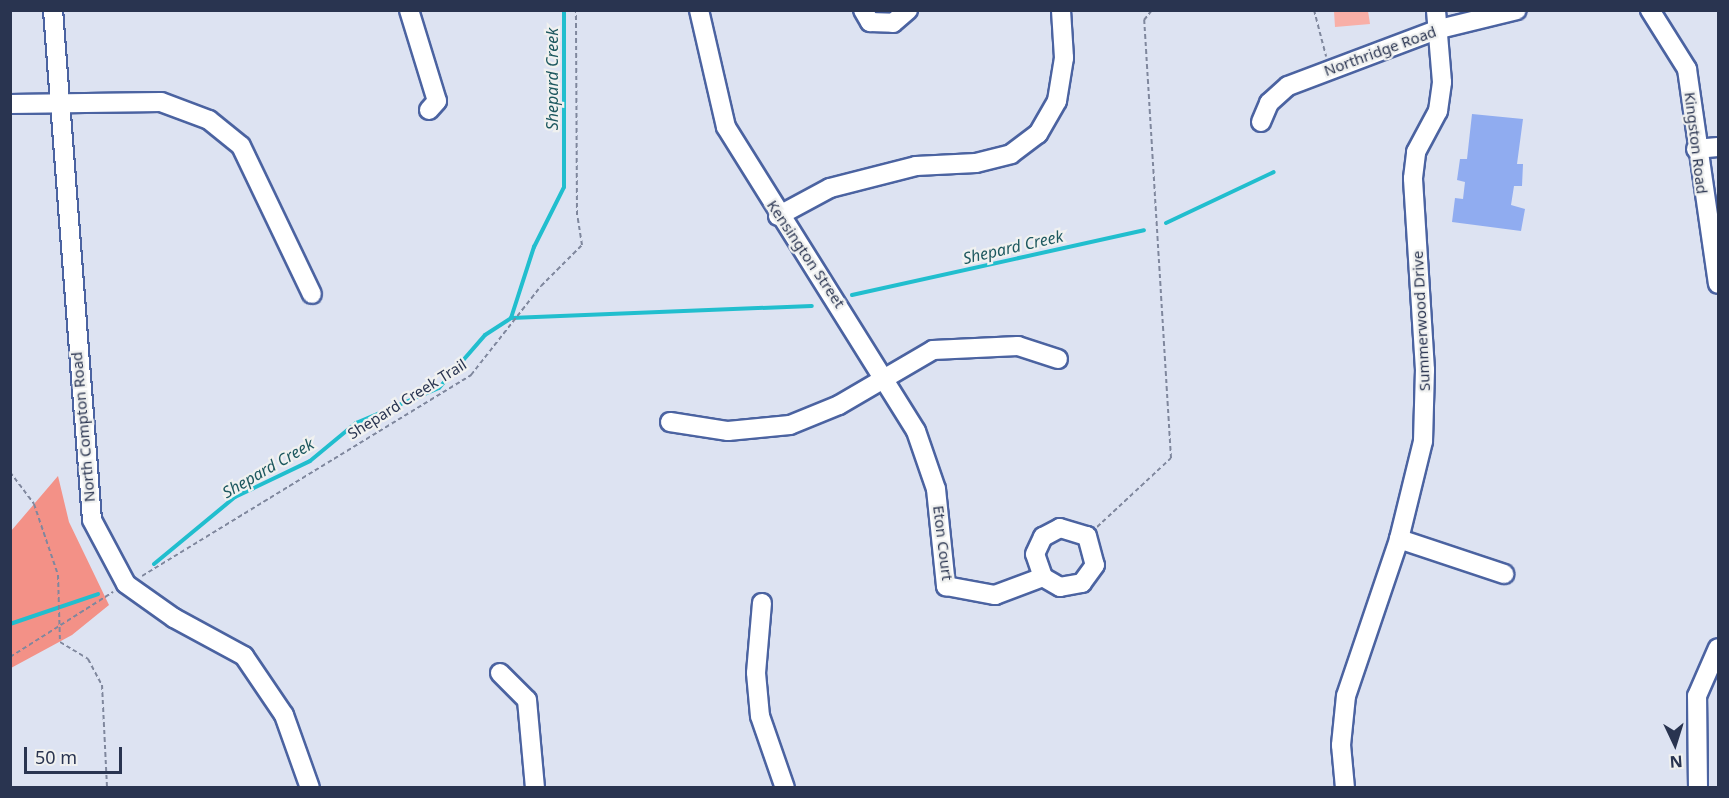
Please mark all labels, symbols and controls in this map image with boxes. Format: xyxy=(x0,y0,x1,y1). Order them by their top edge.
street label: Northridge Road xyxy=(1321,22,1439,80)
water label: Shepard Creek xyxy=(542,28,562,130)
street label: Kingston Road xyxy=(1681,91,1711,195)
street label: Kensington Street xyxy=(763,197,849,311)
water label: Shepard Creek xyxy=(961,226,1065,268)
street label: Summerwood Drive xyxy=(1408,250,1434,392)
street label: North Compton Road xyxy=(67,351,99,503)
street label: Shepard Creek Trail xyxy=(344,355,470,443)
water label: Shepard Creek xyxy=(219,434,317,502)
street label: Eton Court xyxy=(929,504,957,582)
north arrow xyxy=(1645,714,1705,774)
scale bar xyxy=(27,735,124,773)
text: 50 m xyxy=(35,745,77,769)
text: N xyxy=(1669,751,1684,773)

